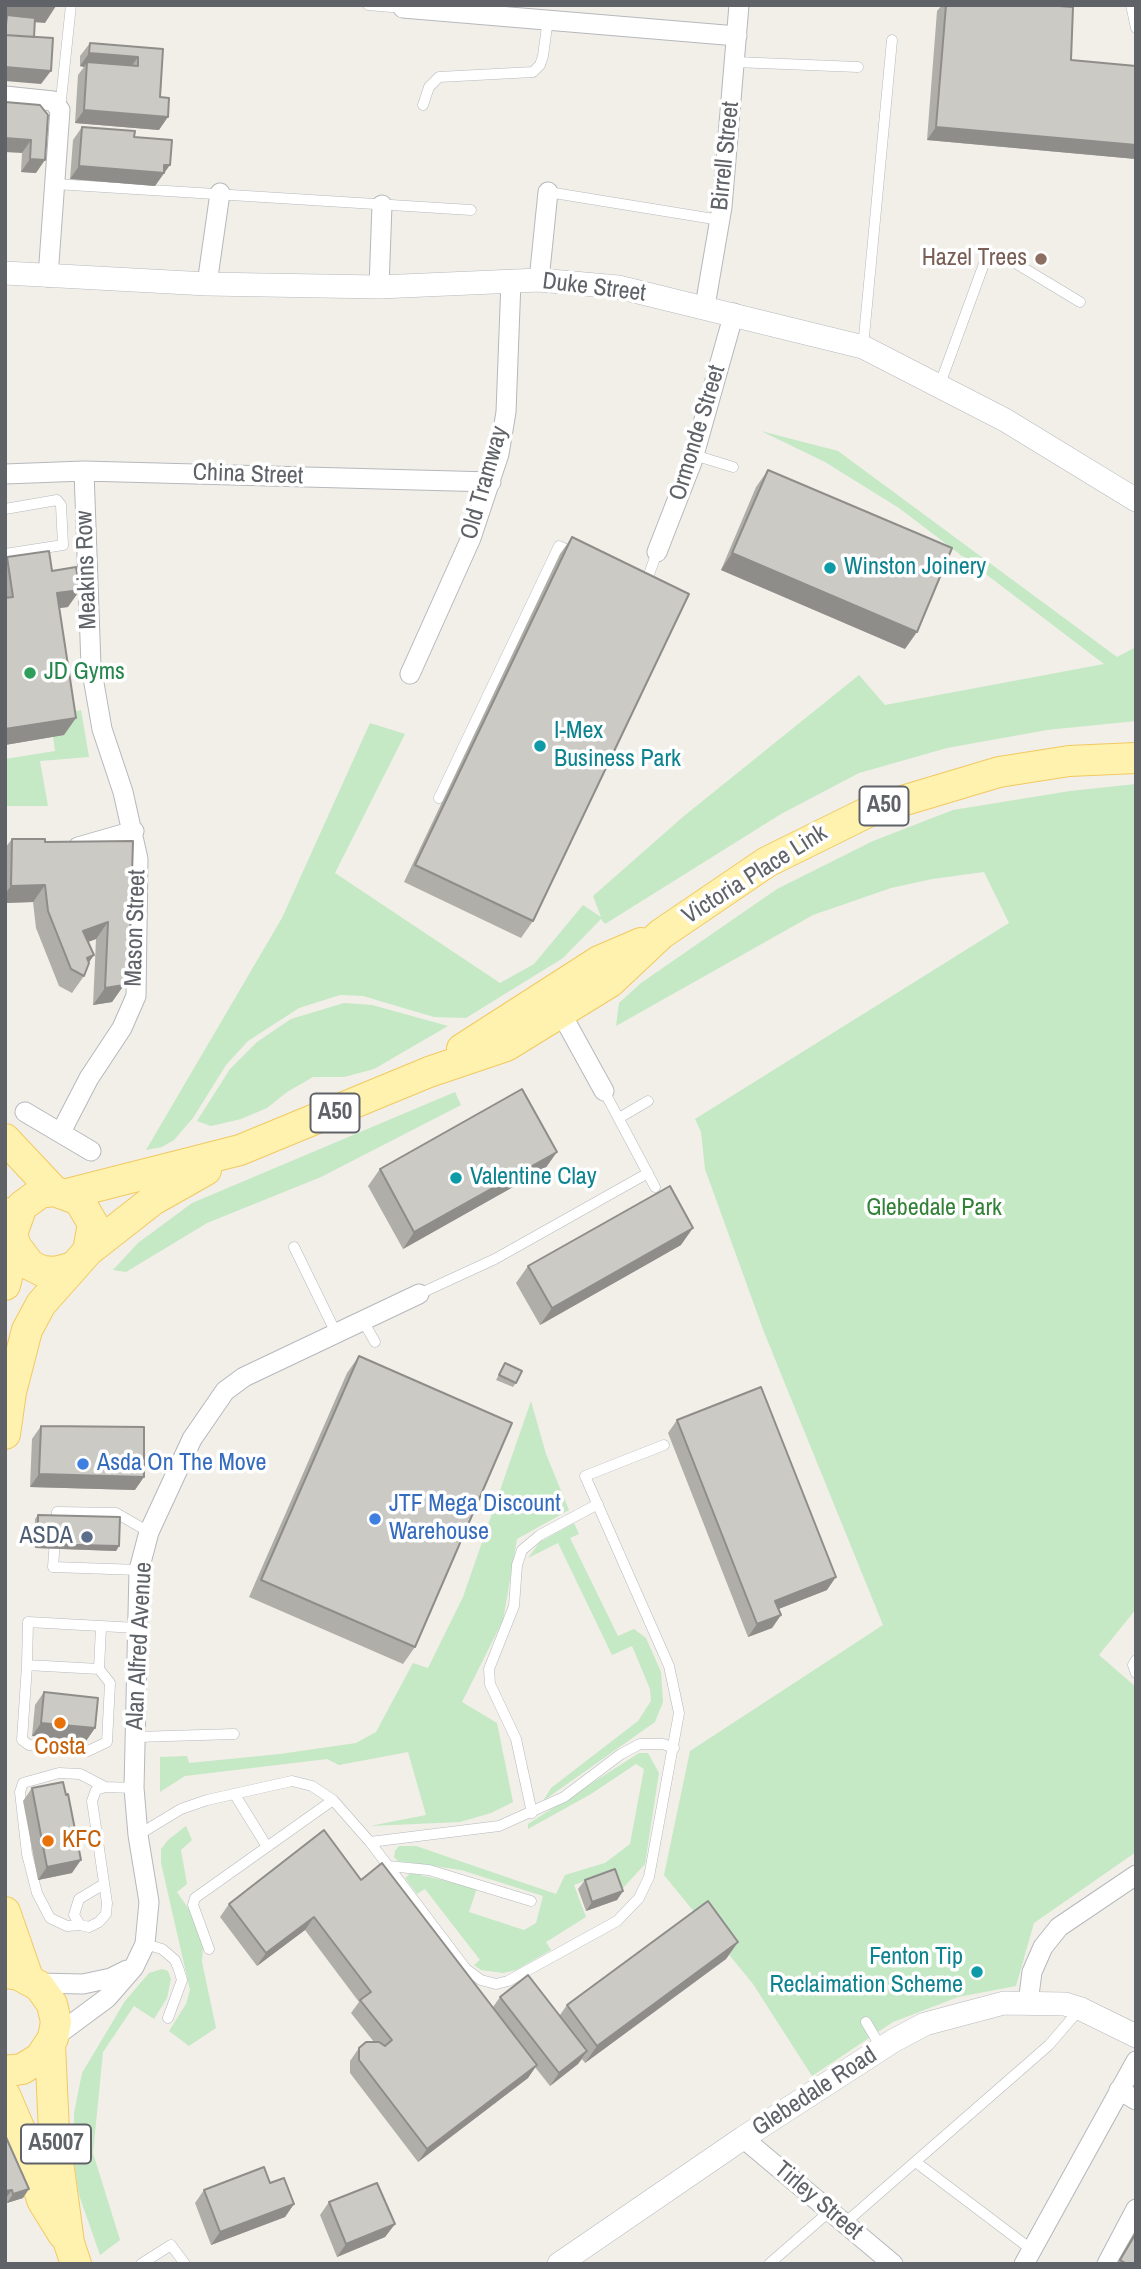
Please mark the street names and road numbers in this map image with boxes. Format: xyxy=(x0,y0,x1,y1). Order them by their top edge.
street label: Birrell Street xyxy=(706,100,746,212)
street label: Duke Street xyxy=(541,267,647,309)
street label: Ormonde Street xyxy=(664,362,732,504)
street label: Old Tramway xyxy=(455,423,515,543)
street label: China Street xyxy=(192,459,304,491)
street label: Meakins Row xyxy=(71,510,103,630)
road number: A50 xyxy=(860,786,908,826)
street label: Victoria Place Link xyxy=(677,819,833,931)
street label: Mason Street xyxy=(120,869,152,987)
road number: A50 xyxy=(310,1094,360,1132)
street label: Alan Alfred Avenue xyxy=(121,1561,159,1731)
street label: Glebedale Road xyxy=(748,2041,882,2143)
road number: A5007 xyxy=(21,2124,91,2164)
street label: Tirley Street xyxy=(768,2156,868,2246)

